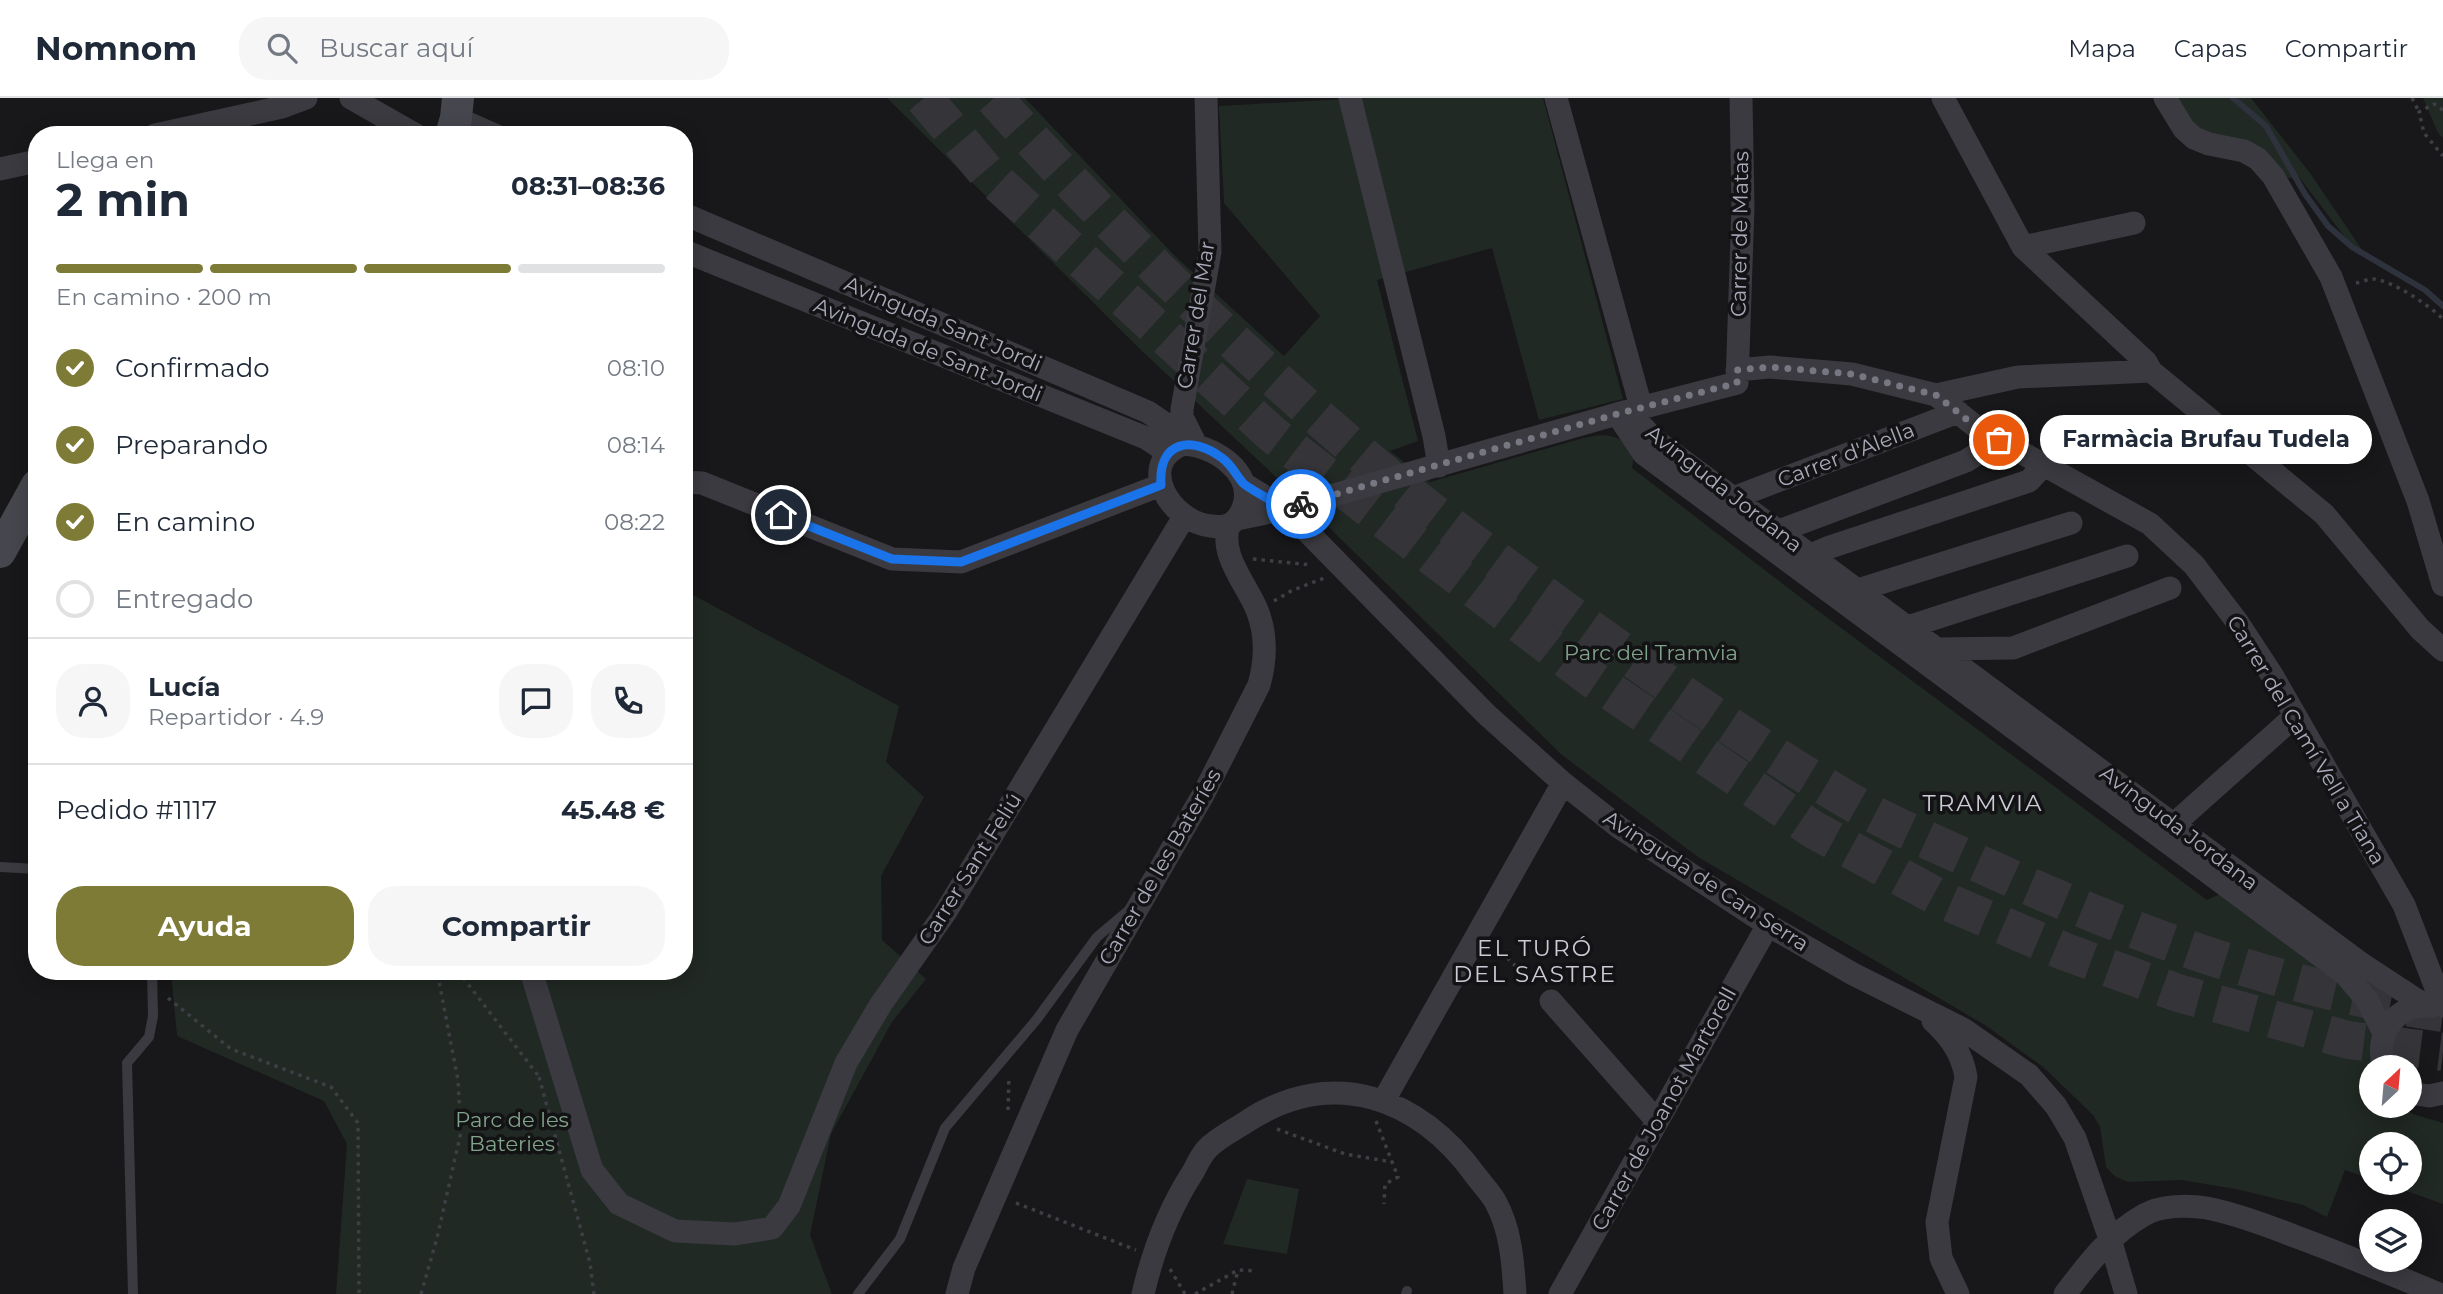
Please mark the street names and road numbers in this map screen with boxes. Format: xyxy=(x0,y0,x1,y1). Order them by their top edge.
street label: Carrer de Matas xyxy=(1726,151,1753,317)
street label: Carrer del Mar xyxy=(1171,239,1220,390)
street label: Avinguda Sant Jordi xyxy=(841,271,1045,376)
street label: Avinguda de Sant Jordi xyxy=(810,292,1046,407)
street label: Carrer d'Alella xyxy=(1774,417,1918,492)
street label: Avinguda Jordana xyxy=(1641,420,1807,557)
street label: Carrer del Camí Vell a Tiana xyxy=(2222,611,2391,869)
street label: Avinguda Jordana xyxy=(2095,760,2263,895)
street label: Carrer de les Bateríes xyxy=(1093,764,1226,969)
street label: Carrer Sant Feliú xyxy=(913,788,1026,949)
street label: Avinguda de Can Serra xyxy=(1599,805,1813,956)
street label: Carrer de Joanot Martorell xyxy=(1586,983,1741,1235)

